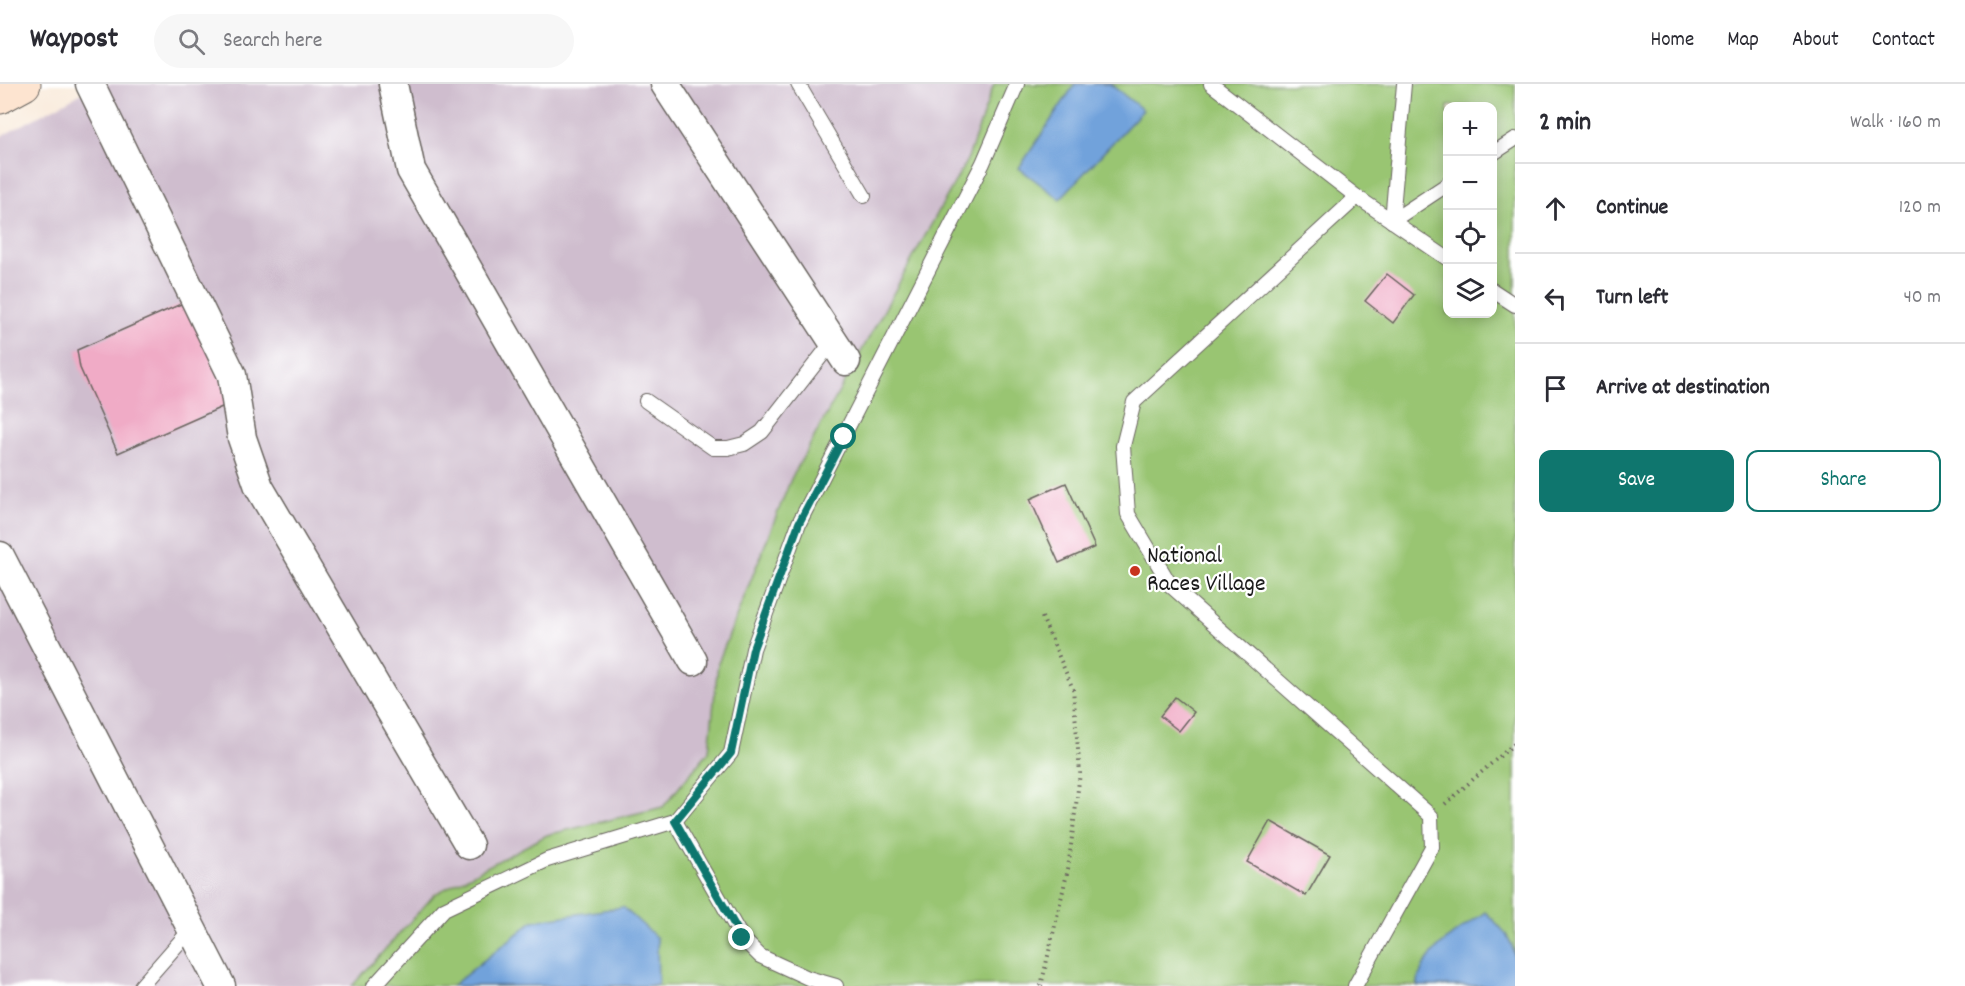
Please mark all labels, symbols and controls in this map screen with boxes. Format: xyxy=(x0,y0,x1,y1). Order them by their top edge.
search box xyxy=(154,14,574,68)
text: Waypost xyxy=(30,21,118,61)
icon: search xyxy=(175,25,208,58)
text: Search here xyxy=(223,26,322,57)
text: Home xyxy=(1650,26,1694,56)
text: Map xyxy=(1727,26,1759,56)
text: About xyxy=(1792,26,1839,56)
text: Contact xyxy=(1872,26,1935,56)
map controls xyxy=(1443,102,1497,318)
button: + xyxy=(1443,102,1497,156)
text: 2 min xyxy=(1539,105,1591,142)
text: Walk · 160 m xyxy=(1850,109,1941,137)
button: − xyxy=(1443,156,1497,210)
icon: ahead xyxy=(1539,192,1572,225)
text: Continue xyxy=(1596,193,1668,224)
text: 120 m xyxy=(1899,194,1941,222)
button: locate xyxy=(1443,210,1497,264)
button: layers xyxy=(1443,264,1497,318)
icon: left xyxy=(1539,282,1572,315)
text: Turn left xyxy=(1596,283,1668,314)
text: 40 m xyxy=(1903,284,1941,312)
icon: arrive xyxy=(1539,372,1572,405)
text: Arrive at destination xyxy=(1596,373,1770,404)
route start xyxy=(830,423,856,449)
button: Save xyxy=(1539,450,1734,512)
button: Share xyxy=(1746,450,1941,512)
place label: National Races Village xyxy=(1147,540,1265,602)
marker: National Races Village xyxy=(1128,564,1142,578)
route end xyxy=(728,924,754,950)

